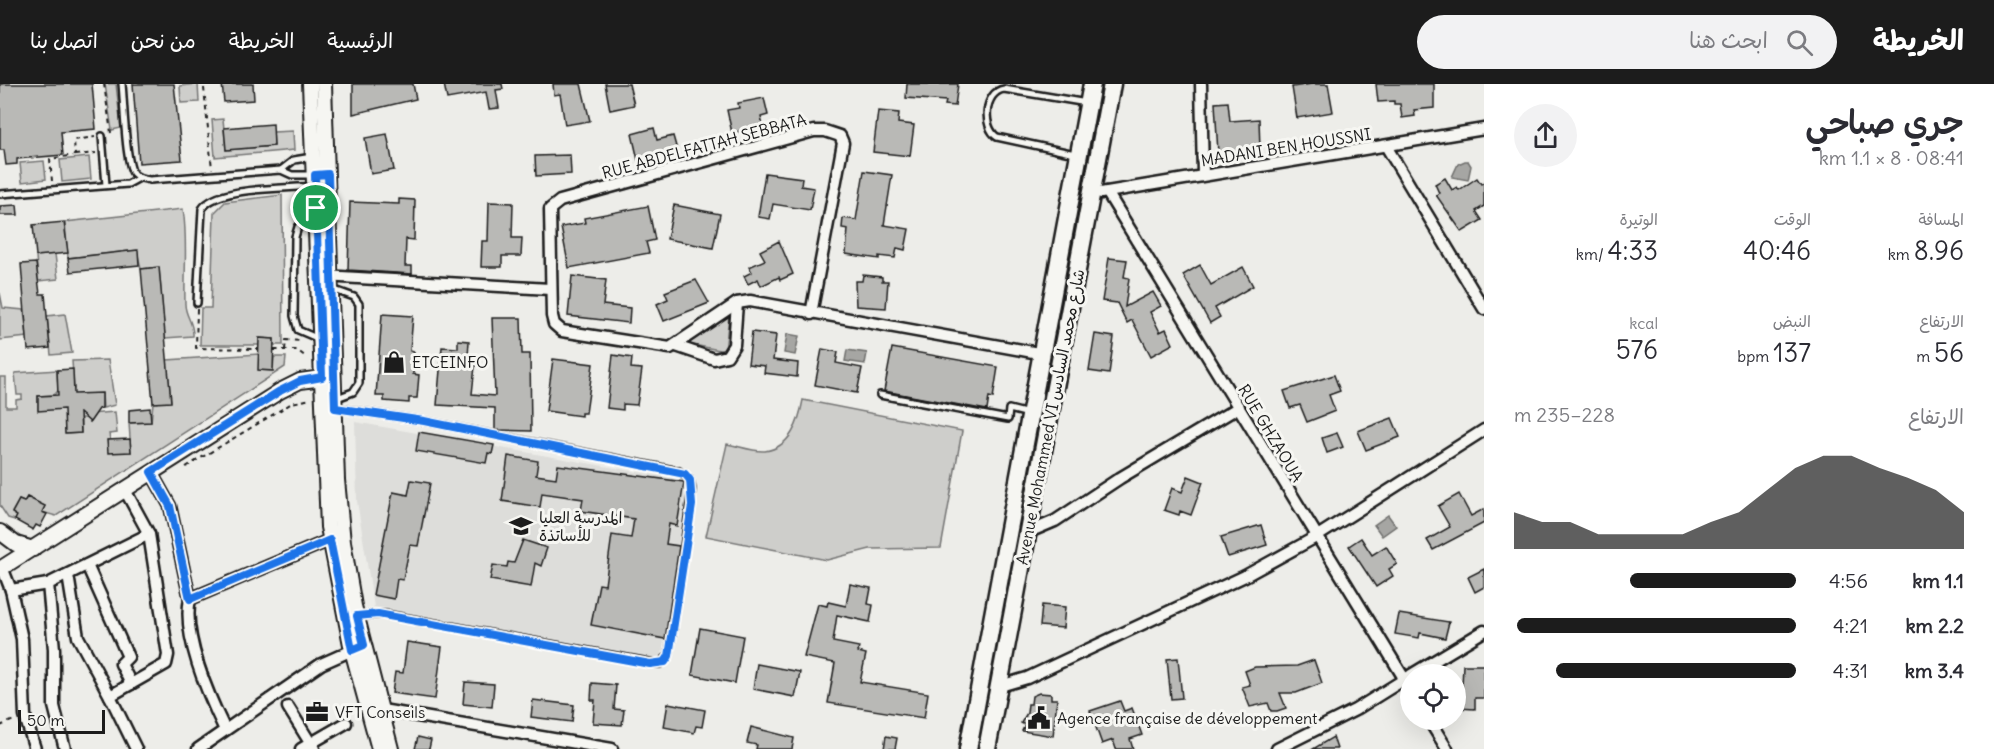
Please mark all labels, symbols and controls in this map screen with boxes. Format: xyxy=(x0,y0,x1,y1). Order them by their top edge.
search box xyxy=(1417,15,1837,69)
text: الخريطة xyxy=(1873,22,1964,58)
text: ابحث هنا xyxy=(1689,26,1768,54)
icon: search xyxy=(1783,26,1816,59)
text: اتصل بنا xyxy=(30,27,98,54)
text: من نحن xyxy=(131,27,196,54)
text: الخريطة xyxy=(229,27,294,54)
text: الرئيسية xyxy=(327,27,393,54)
text: جري صباحي xyxy=(1805,101,1964,143)
button: share xyxy=(1514,104,1577,167)
street label: RUE ABDELFATTAH SEBBATA xyxy=(600,109,808,183)
street label: MADANI BEN HOUSSNI xyxy=(1199,124,1373,170)
text: 08:41 · 8 × 1.1 km xyxy=(1819,145,1964,170)
pin xyxy=(290,182,341,233)
icon: arrive xyxy=(299,191,332,224)
text: الوتيرة xyxy=(1619,209,1658,229)
text: الوقت xyxy=(1774,209,1811,229)
text: المسافة xyxy=(1918,209,1964,229)
text: 4:33 xyxy=(1608,234,1658,267)
text: 40:46 xyxy=(1743,234,1811,267)
text: 8.96 xyxy=(1914,234,1964,267)
text: /km xyxy=(1576,244,1608,264)
text: km xyxy=(1888,244,1914,264)
street label: Avenue Mohammed VI شارع محمد السادس xyxy=(1011,267,1090,567)
text: النبض xyxy=(1773,311,1811,331)
text: الارتفاع xyxy=(1919,311,1964,331)
text: kcal xyxy=(1629,313,1658,333)
text: 576 xyxy=(1616,333,1658,366)
text: 137 xyxy=(1773,336,1811,369)
text: 56 xyxy=(1934,336,1964,369)
text: bpm xyxy=(1737,346,1773,366)
text: m xyxy=(1916,346,1934,366)
shop icon: ETCEINFO xyxy=(381,349,407,375)
place label: ETCEINFO xyxy=(412,352,488,372)
street label: RUE GHZAOUA xyxy=(1234,381,1308,485)
text: 228–235 m xyxy=(1514,402,1615,427)
text: الارتفاع xyxy=(1908,404,1964,429)
place label: المدرسة العليا للأساتذة xyxy=(539,507,622,545)
school or university icon: المدرسة العليا للأساتذة xyxy=(508,513,534,539)
text: 4:56 xyxy=(1829,568,1868,593)
text: 1.1 km xyxy=(1912,568,1964,593)
text: 4:21 xyxy=(1833,613,1868,638)
text: 2.2 km xyxy=(1905,613,1964,638)
text: 4:31 xyxy=(1833,658,1868,683)
text: 3.4 km xyxy=(1905,658,1964,683)
map controls xyxy=(1400,664,1466,730)
button: locate xyxy=(1400,664,1466,730)
office icon: VFT Conseils xyxy=(304,699,330,725)
place label: VFT Conseils xyxy=(335,702,425,722)
public building icon: Agence française de développement xyxy=(1026,705,1052,731)
scale bar xyxy=(18,707,105,734)
place label: Agence française de développement xyxy=(1057,708,1318,728)
text: 50 m xyxy=(27,710,65,730)

